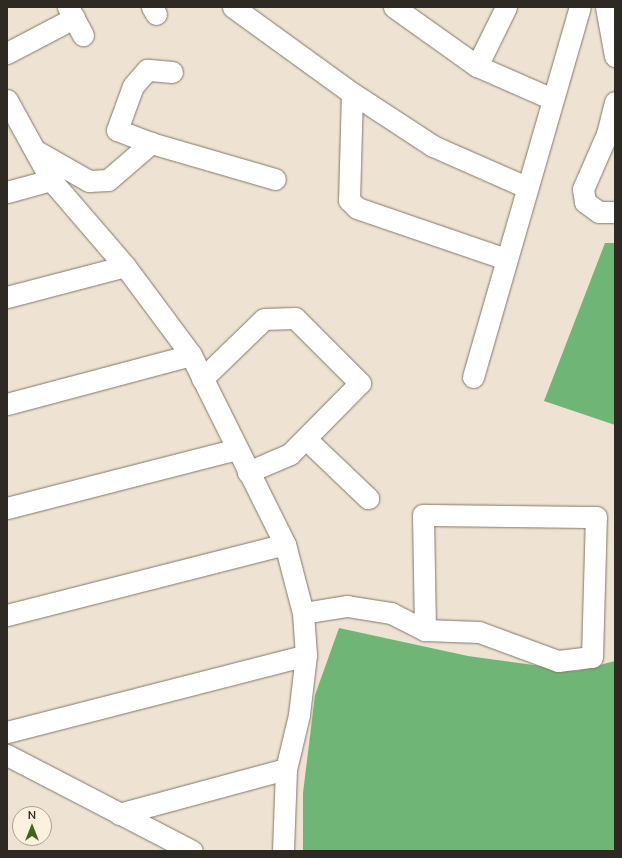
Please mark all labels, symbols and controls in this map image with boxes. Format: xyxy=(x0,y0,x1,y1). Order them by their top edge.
north arrow xyxy=(12,806,52,846)
text: N xyxy=(28,808,36,822)

